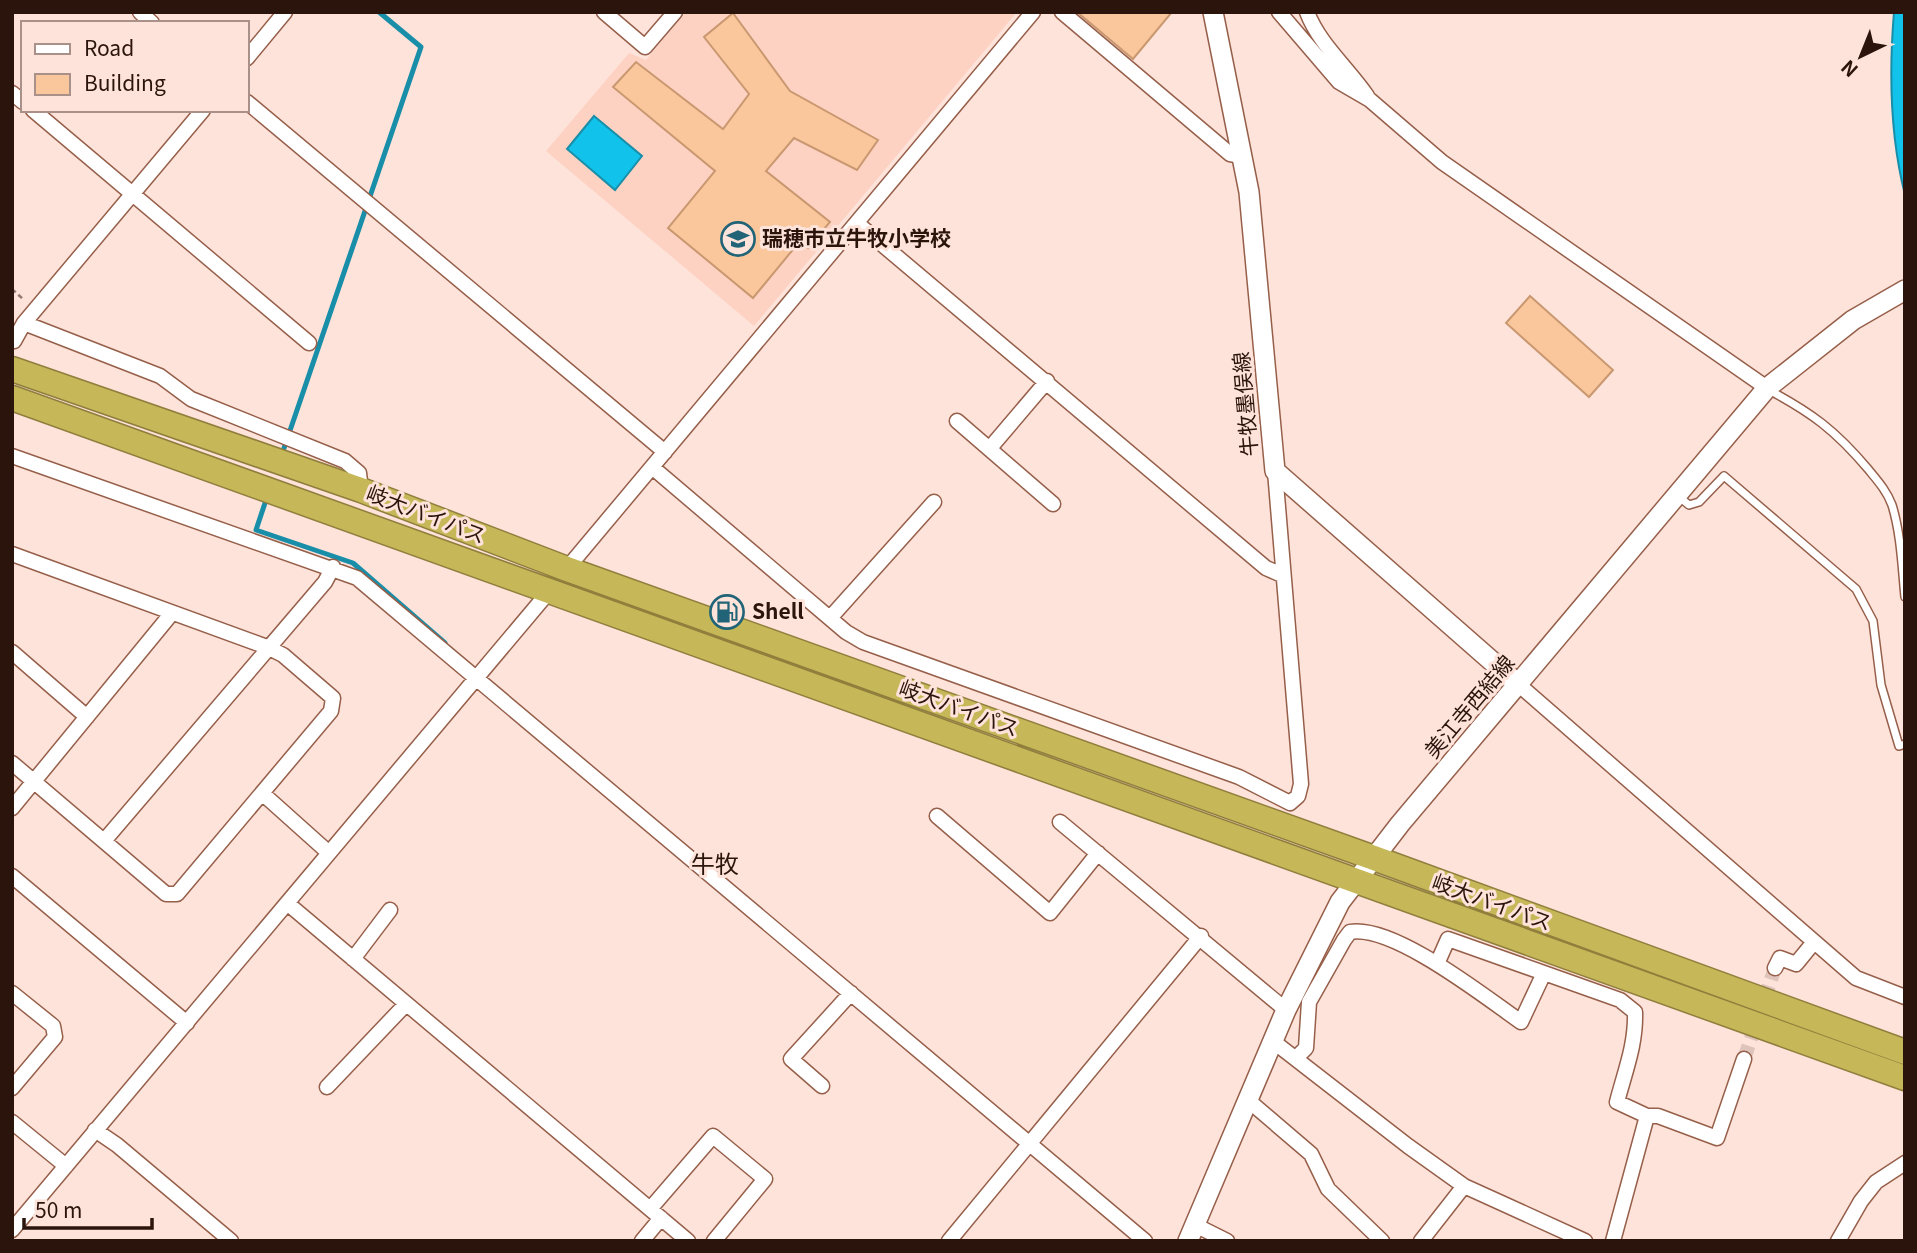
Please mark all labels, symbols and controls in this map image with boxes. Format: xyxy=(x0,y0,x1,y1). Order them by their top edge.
legend xyxy=(21,21,248,112)
north arrow xyxy=(1826,21,1896,91)
text: Road xyxy=(84,32,134,62)
text: N xyxy=(1834,55,1863,84)
text: Building xyxy=(84,67,166,97)
school or university icon: 瑞穂市立牛牧小学校 xyxy=(719,220,757,258)
place label: 瑞穂市立牛牧小学校 xyxy=(762,222,951,252)
street label: 牛牧墨俣線 xyxy=(1224,351,1264,458)
street label: 岐大バイパス xyxy=(363,477,491,550)
fuel station icon: Shell xyxy=(708,593,746,631)
place label: Shell xyxy=(752,595,804,625)
street label: 美江寺西結線 xyxy=(1416,648,1520,764)
street label: 岐大バイパス xyxy=(896,672,1024,743)
district label: 牛牧 xyxy=(691,845,739,880)
street label: 岐大バイパス xyxy=(1429,866,1557,937)
scale bar xyxy=(24,1186,152,1230)
text: 50 m xyxy=(35,1194,82,1224)

